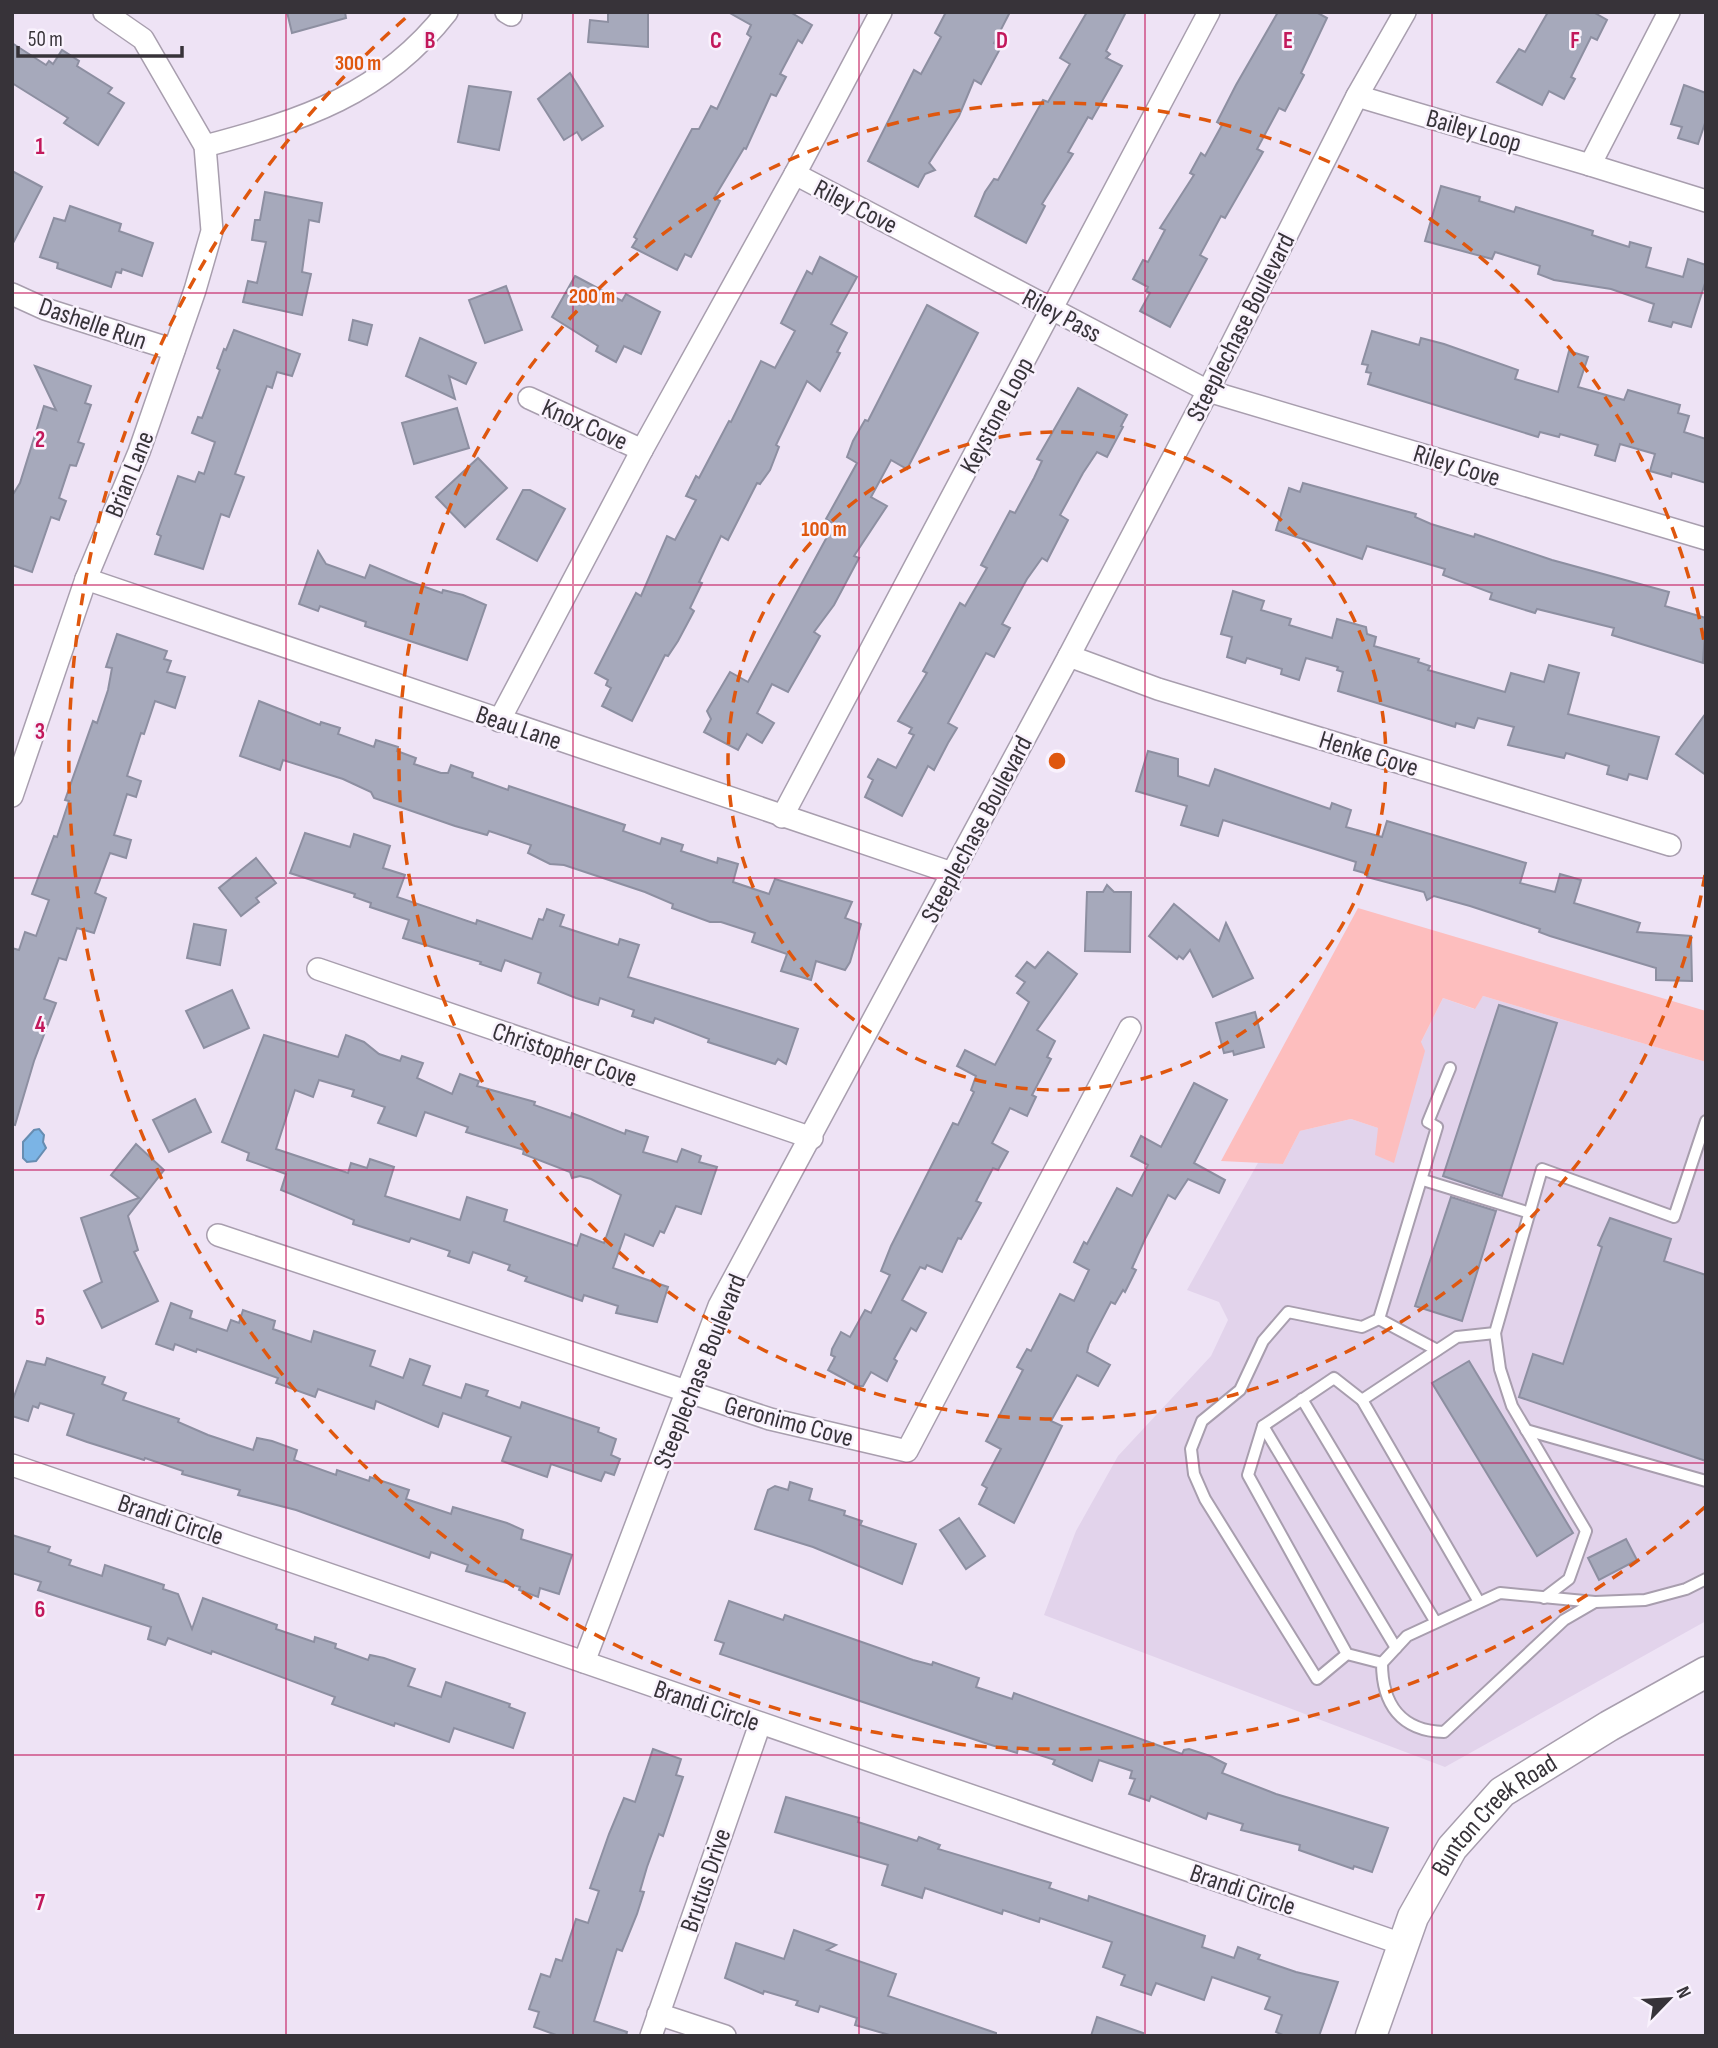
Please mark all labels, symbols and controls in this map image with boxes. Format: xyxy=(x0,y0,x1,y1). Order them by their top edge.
scale bar xyxy=(18,14,182,58)
text: 50 m xyxy=(28,27,63,52)
text: B xyxy=(425,27,436,55)
text: C xyxy=(710,27,722,55)
text: D xyxy=(996,27,1008,55)
text: E xyxy=(1283,27,1293,55)
text: F xyxy=(1570,27,1580,55)
text: 300 m xyxy=(335,51,381,76)
street label: Bailey Loop xyxy=(1422,103,1525,160)
text: 1 xyxy=(35,133,45,161)
street label: Riley Cove xyxy=(808,173,902,241)
street label: Steeplechase Boulevard xyxy=(1180,228,1302,427)
street label: Riley Pass xyxy=(1016,283,1106,350)
text: 200 m xyxy=(569,284,615,309)
street label: Dashelle Run xyxy=(35,292,150,357)
street label: Keystone Loop xyxy=(954,352,1041,479)
street label: Knox Cove xyxy=(537,393,632,458)
text: 2 xyxy=(35,426,45,454)
street label: Brian Lane xyxy=(99,427,162,522)
street label: Riley Cove xyxy=(1409,439,1504,494)
text: 100 m xyxy=(801,517,847,542)
street label: Beau Lane xyxy=(472,699,565,757)
text: 3 xyxy=(35,718,45,746)
street label: Henke Cove xyxy=(1315,725,1422,784)
street label: Steeplechase Boulevard xyxy=(915,731,1040,928)
centre of rings xyxy=(1045,749,1069,773)
text: 4 xyxy=(35,1011,46,1039)
street label: Christopher Cove xyxy=(488,1016,641,1095)
street label: Steeplechase Boulevard xyxy=(647,1270,754,1473)
text: 5 xyxy=(35,1304,45,1332)
street label: Geronimo Cove xyxy=(721,1390,856,1455)
street label: Brandi Circle xyxy=(114,1488,227,1553)
text: 6 xyxy=(35,1596,45,1624)
street label: Brandi Circle xyxy=(650,1674,763,1739)
street label: Bunton Creek Road xyxy=(1425,1748,1563,1882)
street label: Brutus Drive xyxy=(674,1825,739,1936)
street label: Brandi Circle xyxy=(1186,1858,1299,1923)
text: 7 xyxy=(35,1889,45,1917)
north arrow xyxy=(1634,1964,1704,2034)
text: N xyxy=(1670,1983,1696,2002)

